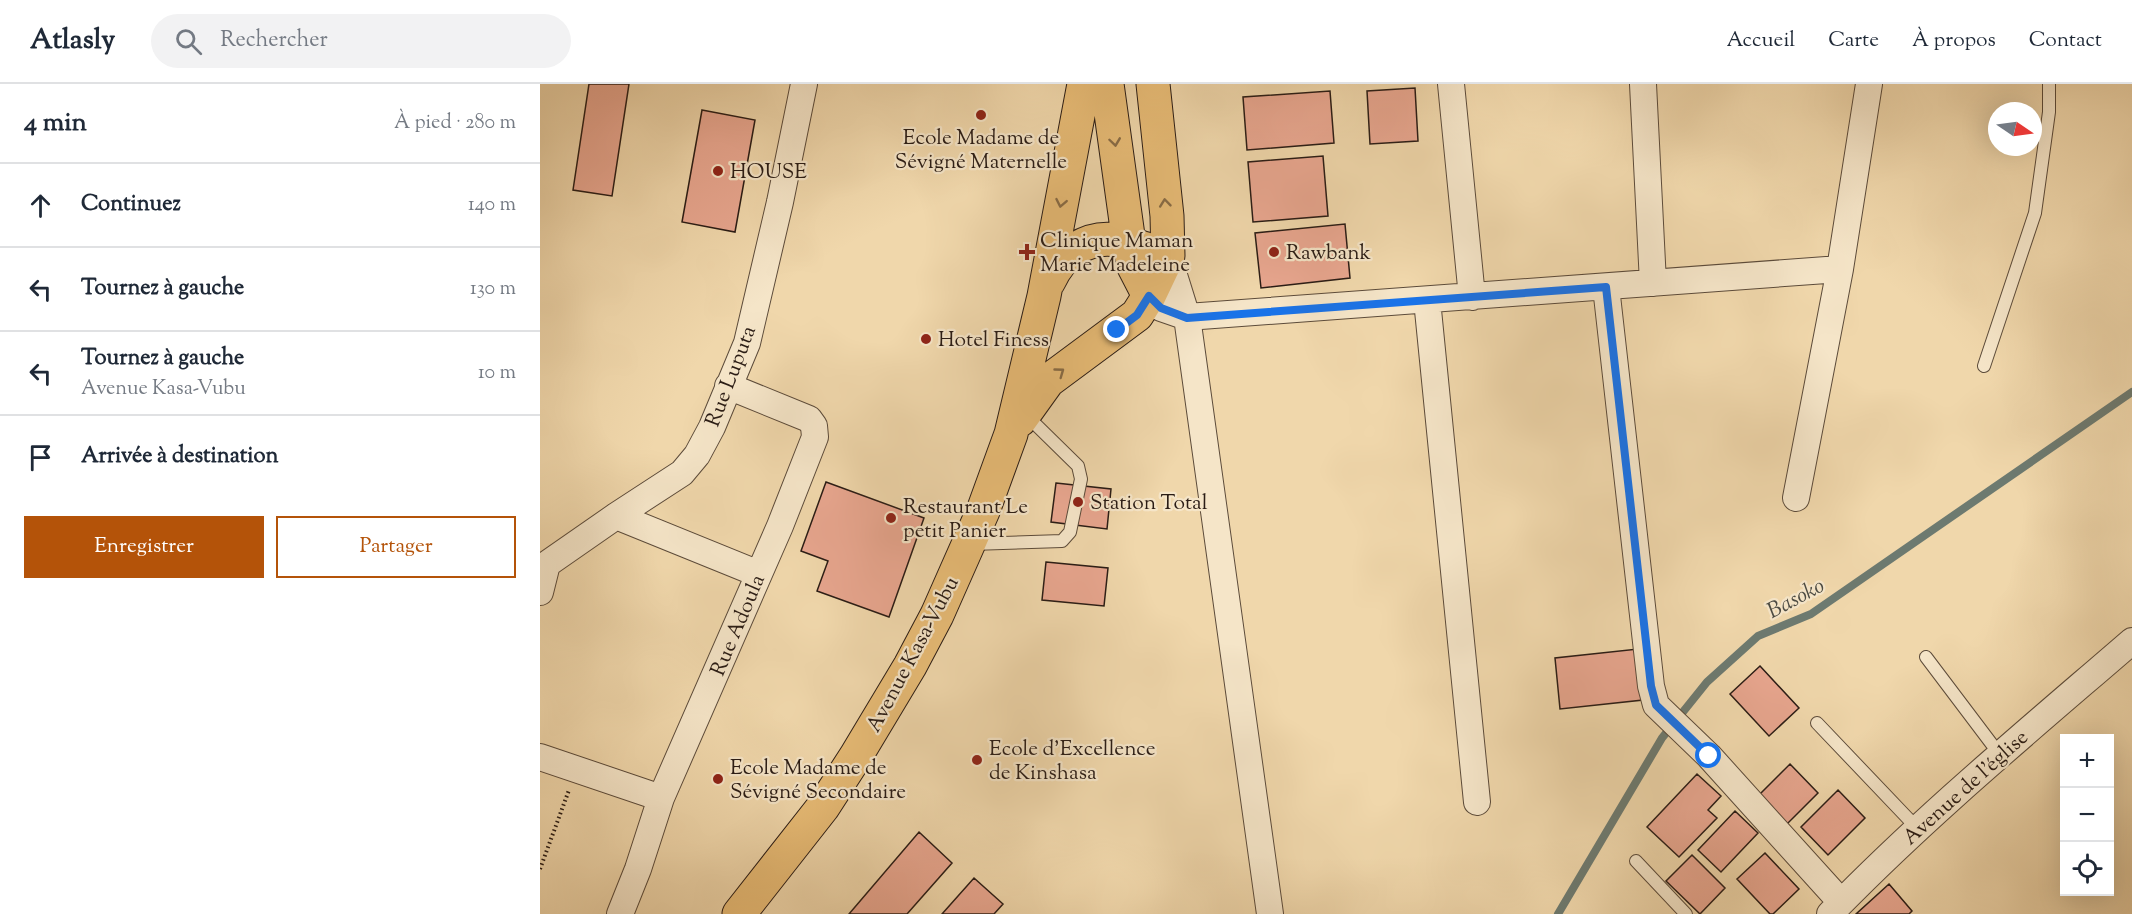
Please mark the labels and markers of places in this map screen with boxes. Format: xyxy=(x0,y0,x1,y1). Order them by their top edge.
marker: Ecole Madame de Sévigné Maternelle xyxy=(974,108,988,122)
place label: Ecole Madame de Sévigné Maternelle xyxy=(895,124,1067,178)
place label: HOUSE xyxy=(730,158,807,188)
marker: HOUSE xyxy=(711,164,725,178)
place label: Clinique Maman Marie Madeleine xyxy=(1040,227,1193,281)
place label: Rawbank xyxy=(1286,239,1372,269)
marker: Clinique Maman Marie Madeleine xyxy=(1018,243,1036,261)
marker: Rawbank xyxy=(1267,245,1281,259)
place label: Hotel Finess xyxy=(938,326,1049,356)
marker: Hotel Finess xyxy=(919,332,933,346)
place label: Station Total xyxy=(1090,489,1208,519)
place label: Restaurant Le petit Panier xyxy=(903,493,1028,547)
marker: Station Total xyxy=(1071,495,1085,509)
marker: Restaurant Le petit Panier xyxy=(884,511,898,525)
place label: Ecole d'Excellence de Kinshasa xyxy=(989,735,1156,789)
marker: Ecole d'Excellence de Kinshasa xyxy=(970,753,984,767)
place label: Ecole Madame de Sévigné Secondaire xyxy=(730,754,906,808)
marker: Ecole Madame de Sévigné Secondaire xyxy=(711,772,725,786)

